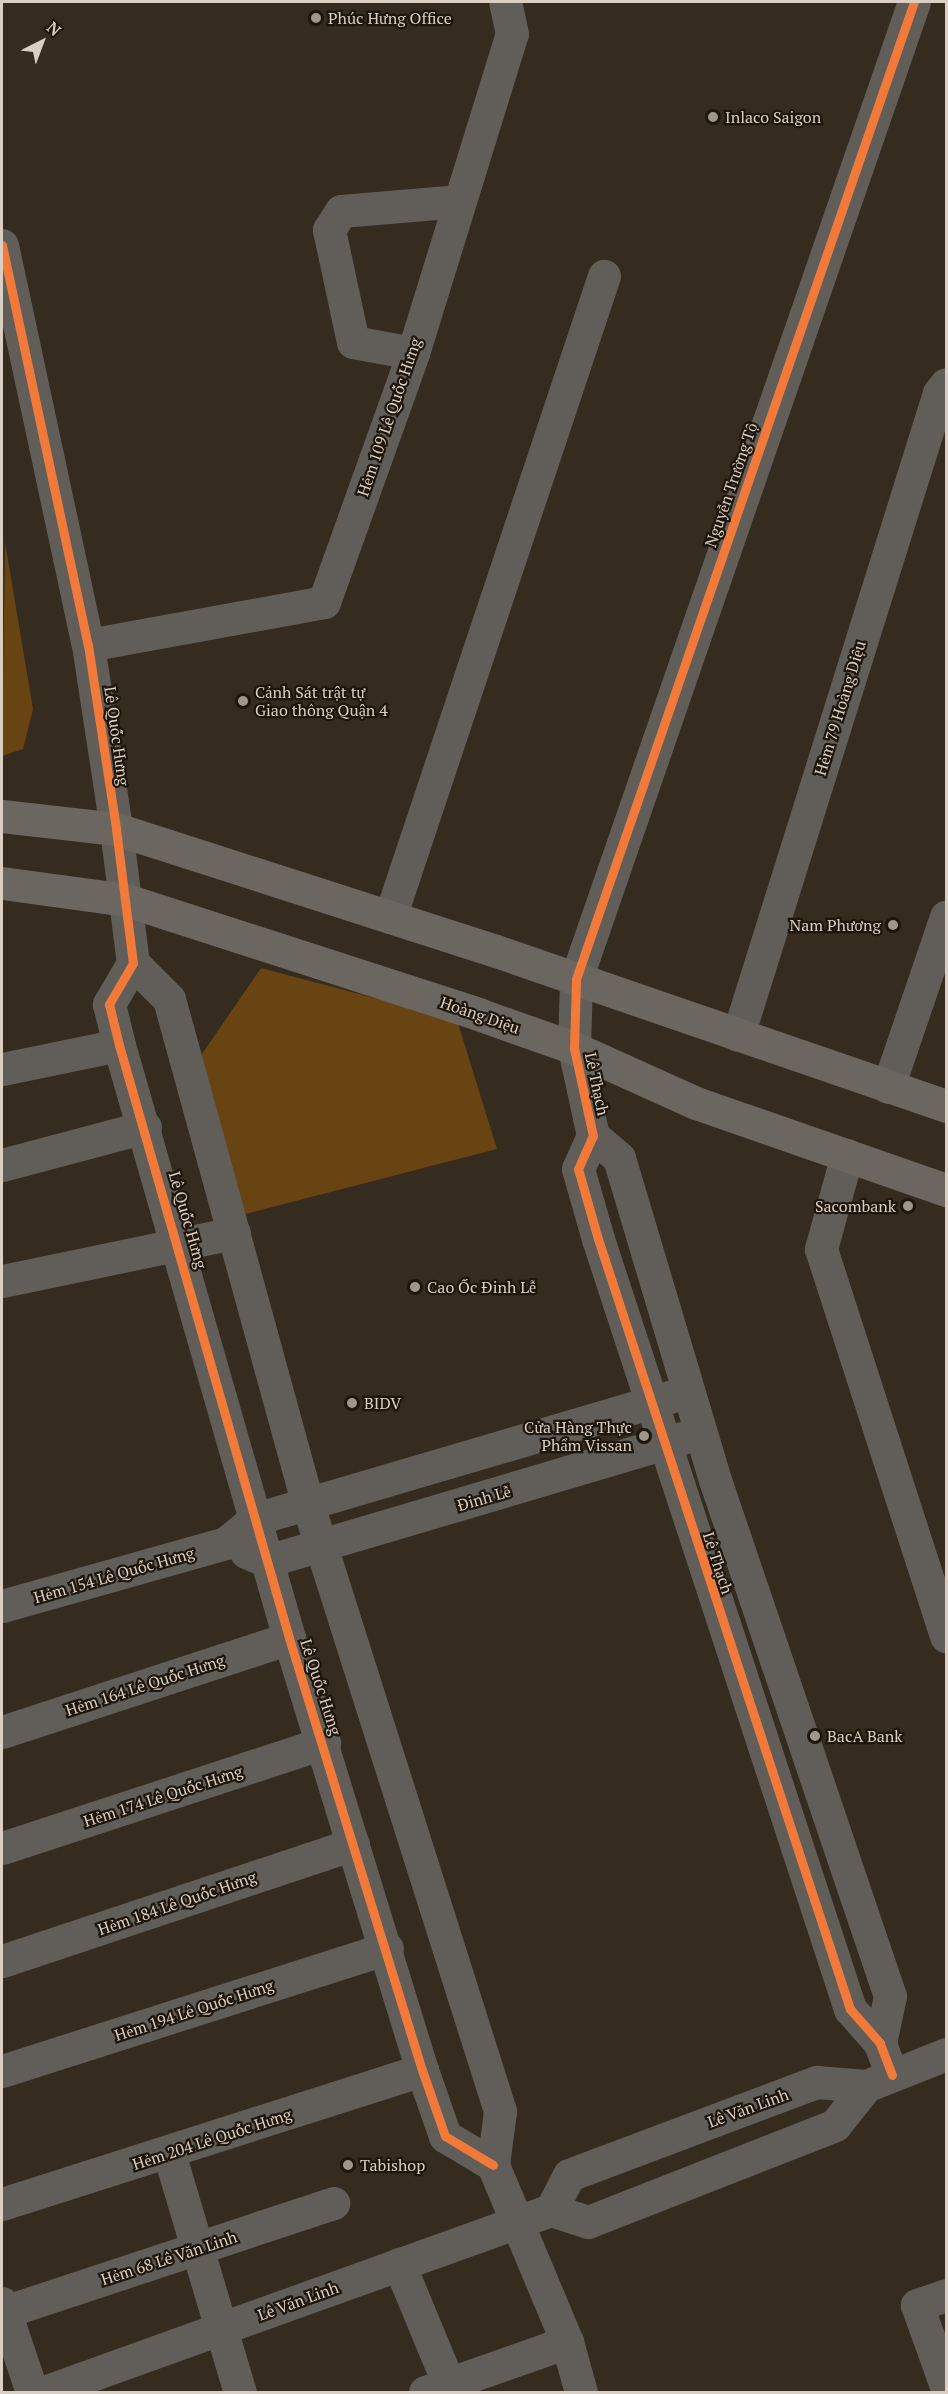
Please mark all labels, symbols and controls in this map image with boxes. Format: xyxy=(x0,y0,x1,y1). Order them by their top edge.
place label: Phúc Hưng Office xyxy=(328,8,452,28)
marker: Phúc Hưng Office xyxy=(309,11,323,25)
north arrow xyxy=(12,12,72,72)
text: N xyxy=(42,16,66,41)
place label: Inlaco Saigon xyxy=(725,107,821,127)
marker: Inlaco Saigon xyxy=(706,110,720,124)
street label: Hẻm 109 Lê Quốc Hưng xyxy=(353,335,425,499)
street label: Nguyễn Trường Tộ xyxy=(701,420,761,550)
street label: Hẻm 79 Hoàng Diệu xyxy=(810,638,870,778)
place label: Cảnh Sát trật tự Giao thông Quận 4 xyxy=(255,682,388,720)
street label: Lê Quốc Hưng xyxy=(101,685,133,787)
marker: Cảnh Sát trật tự Giao thông Quận 4 xyxy=(236,694,250,708)
place label: Nam Phương xyxy=(790,915,881,935)
marker: Nam Phương xyxy=(886,918,900,932)
street label: Hoàng Diệu xyxy=(438,992,522,1038)
street label: Lê Thạch xyxy=(581,1051,613,1117)
street label: Lê Quốc Hưng xyxy=(165,1169,211,1271)
place label: Sacombank xyxy=(815,1196,896,1216)
marker: Sacombank xyxy=(901,1199,915,1213)
place label: Cao Ốc Đinh Lễ xyxy=(427,1277,536,1297)
marker: Cao Ốc Đinh Lễ xyxy=(408,1280,422,1294)
place label: BIDV xyxy=(364,1393,401,1413)
marker: BIDV xyxy=(345,1396,359,1410)
place label: Cửa Hàng Thực Phẩm Vissan xyxy=(524,1417,632,1455)
marker: Cửa Hàng Thực Phẩm Vissan xyxy=(637,1429,651,1443)
street label: Ðinh Lễ xyxy=(455,1481,513,1515)
street label: Lê Thạch xyxy=(699,1530,737,1596)
street label: Hẻm 154 Lê Quốc Hưng xyxy=(32,1543,196,1607)
street label: Lê Quốc Hưng xyxy=(296,1636,346,1738)
street label: Hẻm 164 Lê Quốc Hưng xyxy=(63,1650,227,1720)
place label: BacA Bank xyxy=(827,1726,903,1746)
marker: BacA Bank xyxy=(808,1729,822,1743)
street label: Hẻm 174 Lê Quốc Hưng xyxy=(81,1761,245,1831)
street label: Hẻm 184 Lê Quốc Hưng xyxy=(95,1867,259,1939)
street label: Hẻm 194 Lê Quốc Hưng xyxy=(112,1975,276,2045)
street label: Lê Văn Linh xyxy=(705,2084,791,2132)
street label: Hẻm 204 Lê Quốc Hưng xyxy=(130,2104,294,2174)
place label: Tabishop xyxy=(360,2155,425,2175)
marker: Tabishop xyxy=(341,2158,355,2172)
street label: Hẻm 68 Lê Văn Linh xyxy=(98,2227,240,2289)
street label: Lê Văn Linh xyxy=(255,2277,341,2325)

